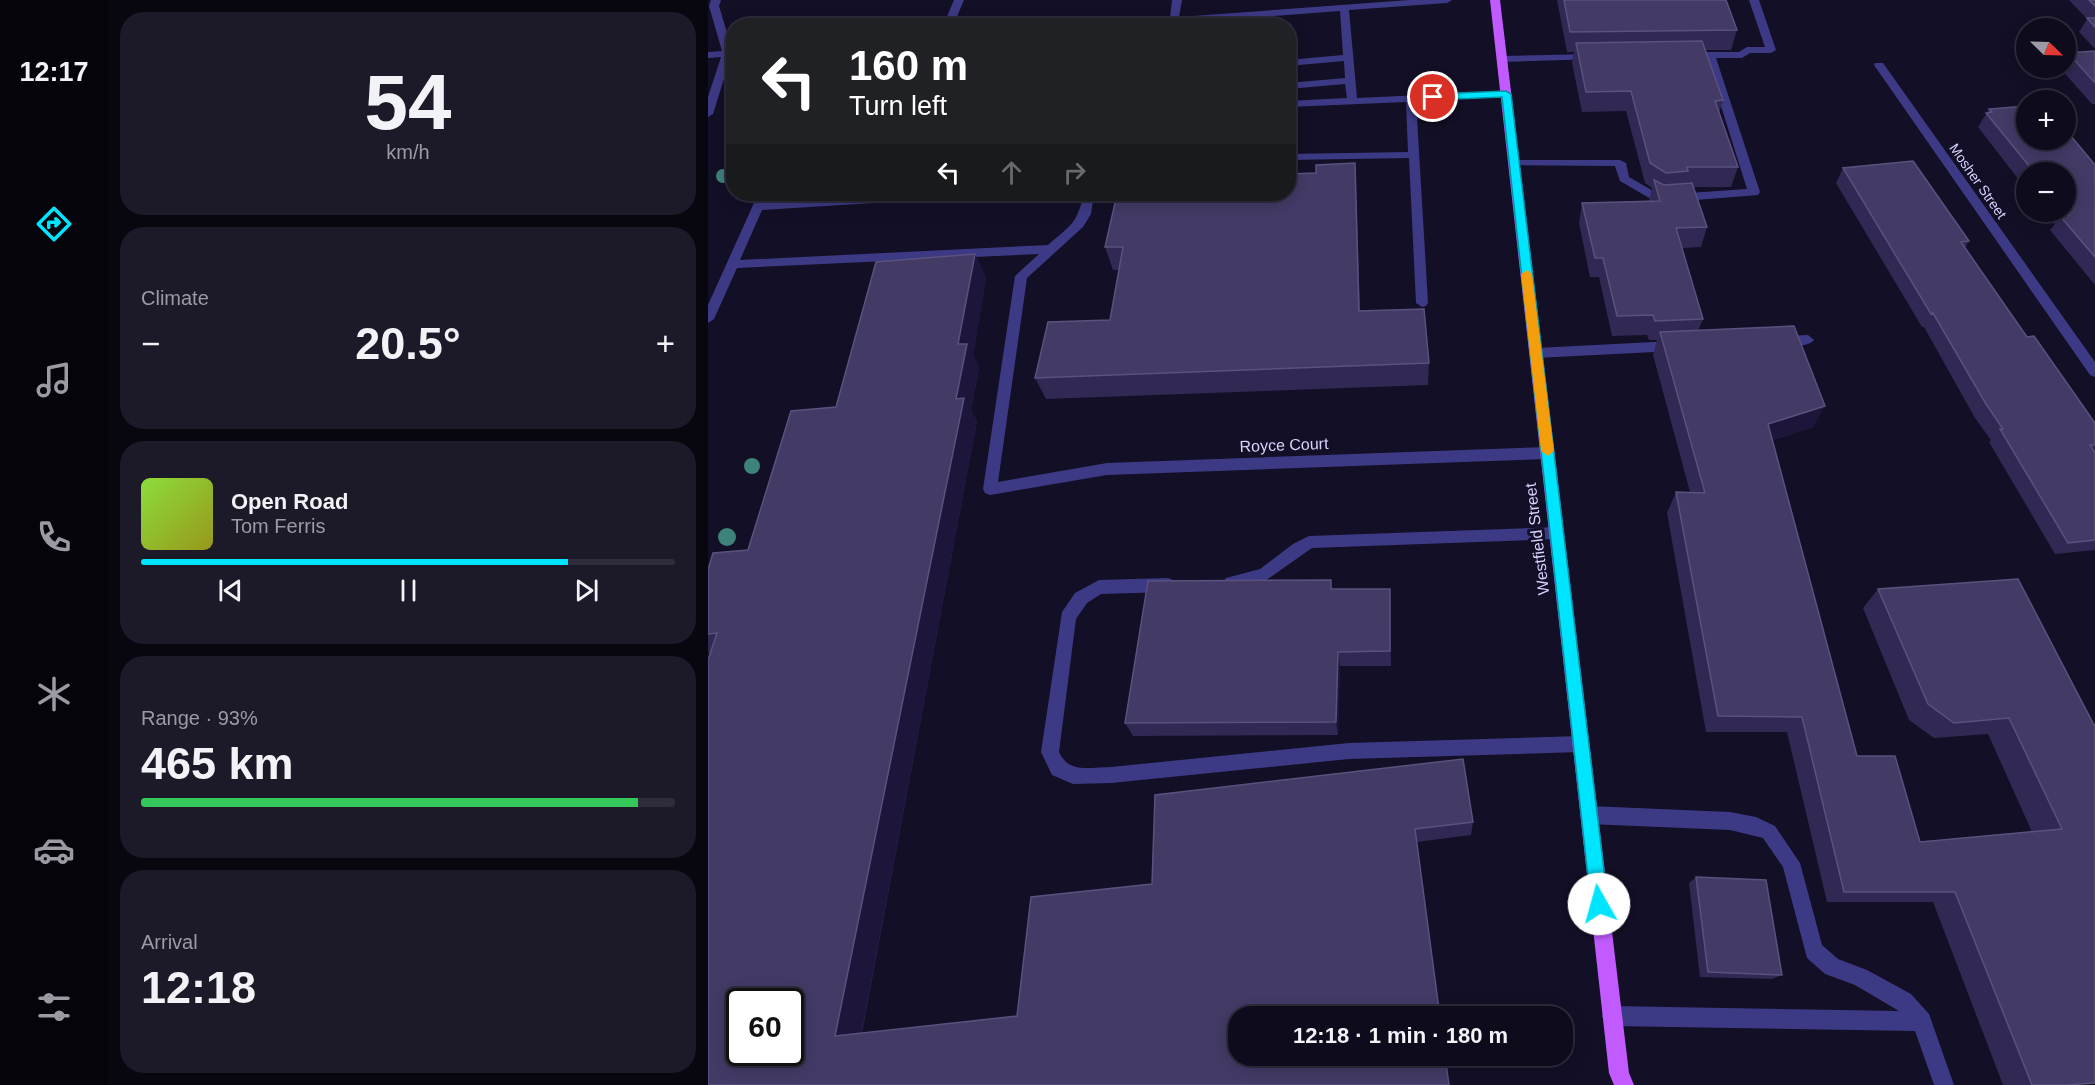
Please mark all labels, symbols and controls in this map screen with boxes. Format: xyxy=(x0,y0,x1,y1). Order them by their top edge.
north arrow xyxy=(2016,18,2076,78)
map controls xyxy=(2016,18,2076,222)
icon: left xyxy=(750,42,828,120)
text: 160 m xyxy=(849,42,968,89)
text: 12:17 xyxy=(19,57,89,87)
text: 54 xyxy=(365,58,451,146)
pin xyxy=(1407,71,1458,122)
icon: arrive xyxy=(1416,80,1449,113)
button: + xyxy=(2016,90,2076,150)
text: Turn left xyxy=(849,91,947,121)
street label: Mosher Street xyxy=(1946,140,2010,222)
text: km/h xyxy=(386,141,430,163)
icon: left xyxy=(932,156,965,189)
icon: ahead xyxy=(995,156,1028,189)
icon: right xyxy=(1058,156,1091,189)
button: − xyxy=(2016,162,2076,222)
icon: directions xyxy=(33,203,75,245)
text: Climate xyxy=(141,287,209,309)
text: 20.5° xyxy=(355,318,461,369)
text: − xyxy=(141,325,160,362)
text: + xyxy=(656,325,675,362)
icon: music xyxy=(33,359,75,401)
street label: Royce Court xyxy=(1239,435,1329,455)
street label: Westfield Street xyxy=(1522,482,1552,596)
text: Open Road xyxy=(231,489,348,514)
text: Tom Ferris xyxy=(231,515,325,537)
icon: phone xyxy=(33,516,75,558)
icon: previous xyxy=(214,574,247,607)
icon: pause xyxy=(392,574,425,607)
icon: next xyxy=(570,574,603,607)
icon: climate xyxy=(33,673,75,715)
text: Range · 93% xyxy=(141,707,258,729)
text: 465 km xyxy=(141,738,294,789)
icon: car xyxy=(33,829,75,871)
position arrow xyxy=(1567,872,1631,936)
text: Arrival xyxy=(141,931,198,953)
text: 12:18 xyxy=(141,962,256,1013)
icon: filters xyxy=(33,986,75,1028)
speed limit sign: 60 xyxy=(726,988,804,1066)
text: 12:18 · 1 min · 180 m xyxy=(1293,1023,1508,1048)

